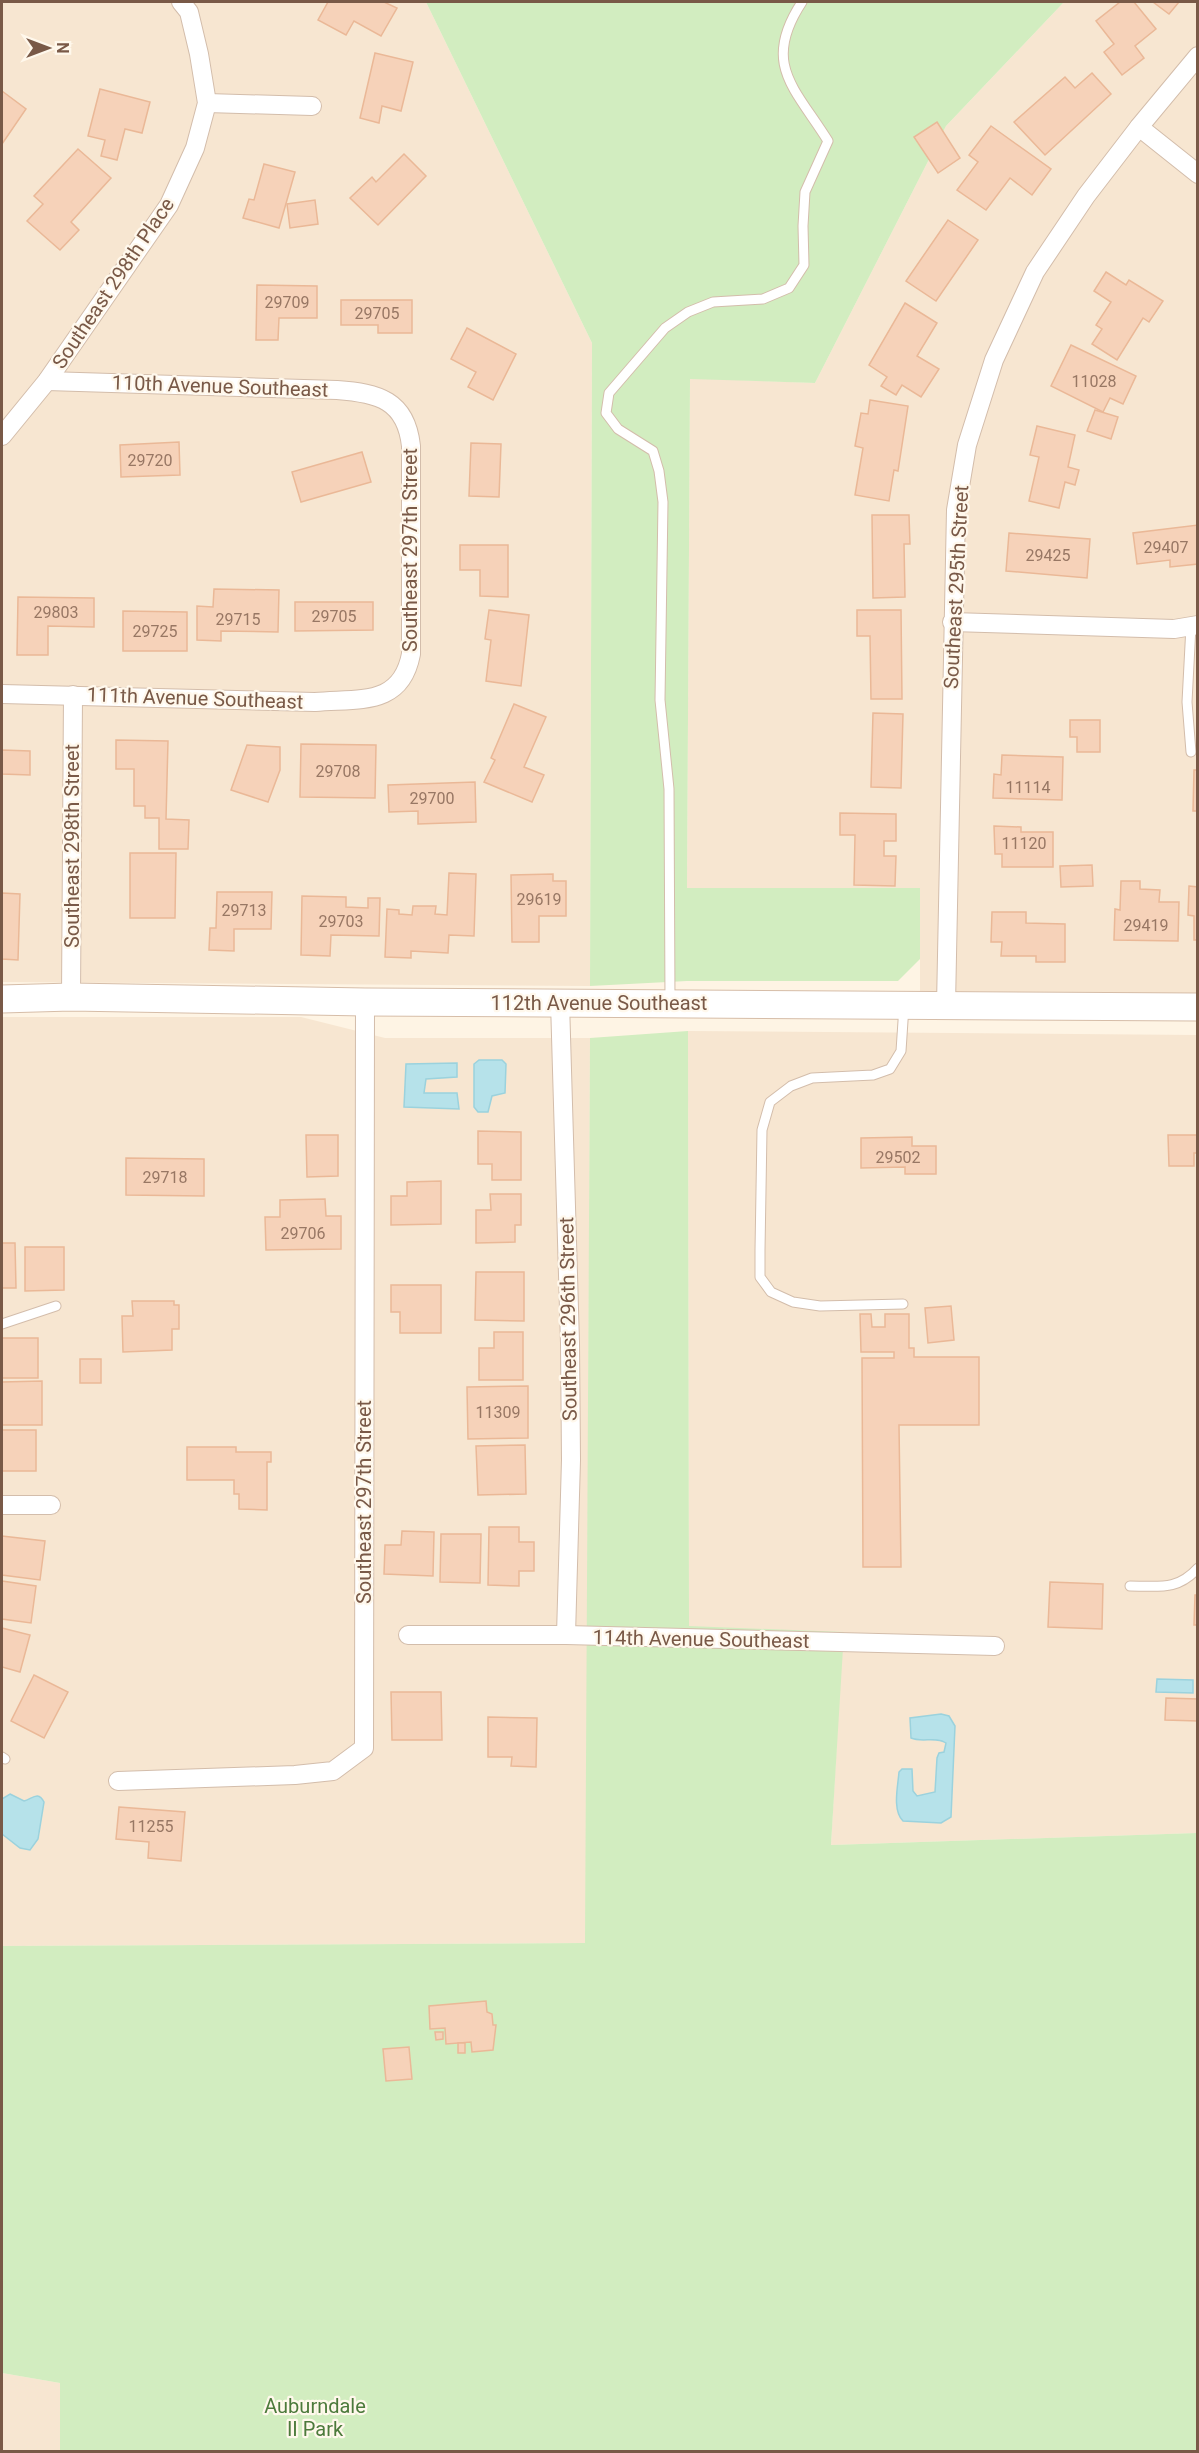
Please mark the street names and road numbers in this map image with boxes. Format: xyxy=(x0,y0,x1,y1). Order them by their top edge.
street label: Southeast 298th Place xyxy=(47,193,179,373)
street label: 110th Avenue Southeast xyxy=(111,370,329,402)
street label: Southeast 297th Street xyxy=(398,448,422,652)
street label: Southeast 295th Street xyxy=(939,484,973,690)
street label: 111th Avenue Southeast xyxy=(86,682,304,714)
street label: Southeast 298th Street xyxy=(60,744,84,948)
street label: 112th Avenue Southeast xyxy=(491,991,707,1015)
street label: Southeast 296th Street xyxy=(554,1217,582,1421)
street label: Southeast 297th Street xyxy=(352,1400,376,1604)
street label: 114th Avenue Southeast xyxy=(592,1625,810,1653)

